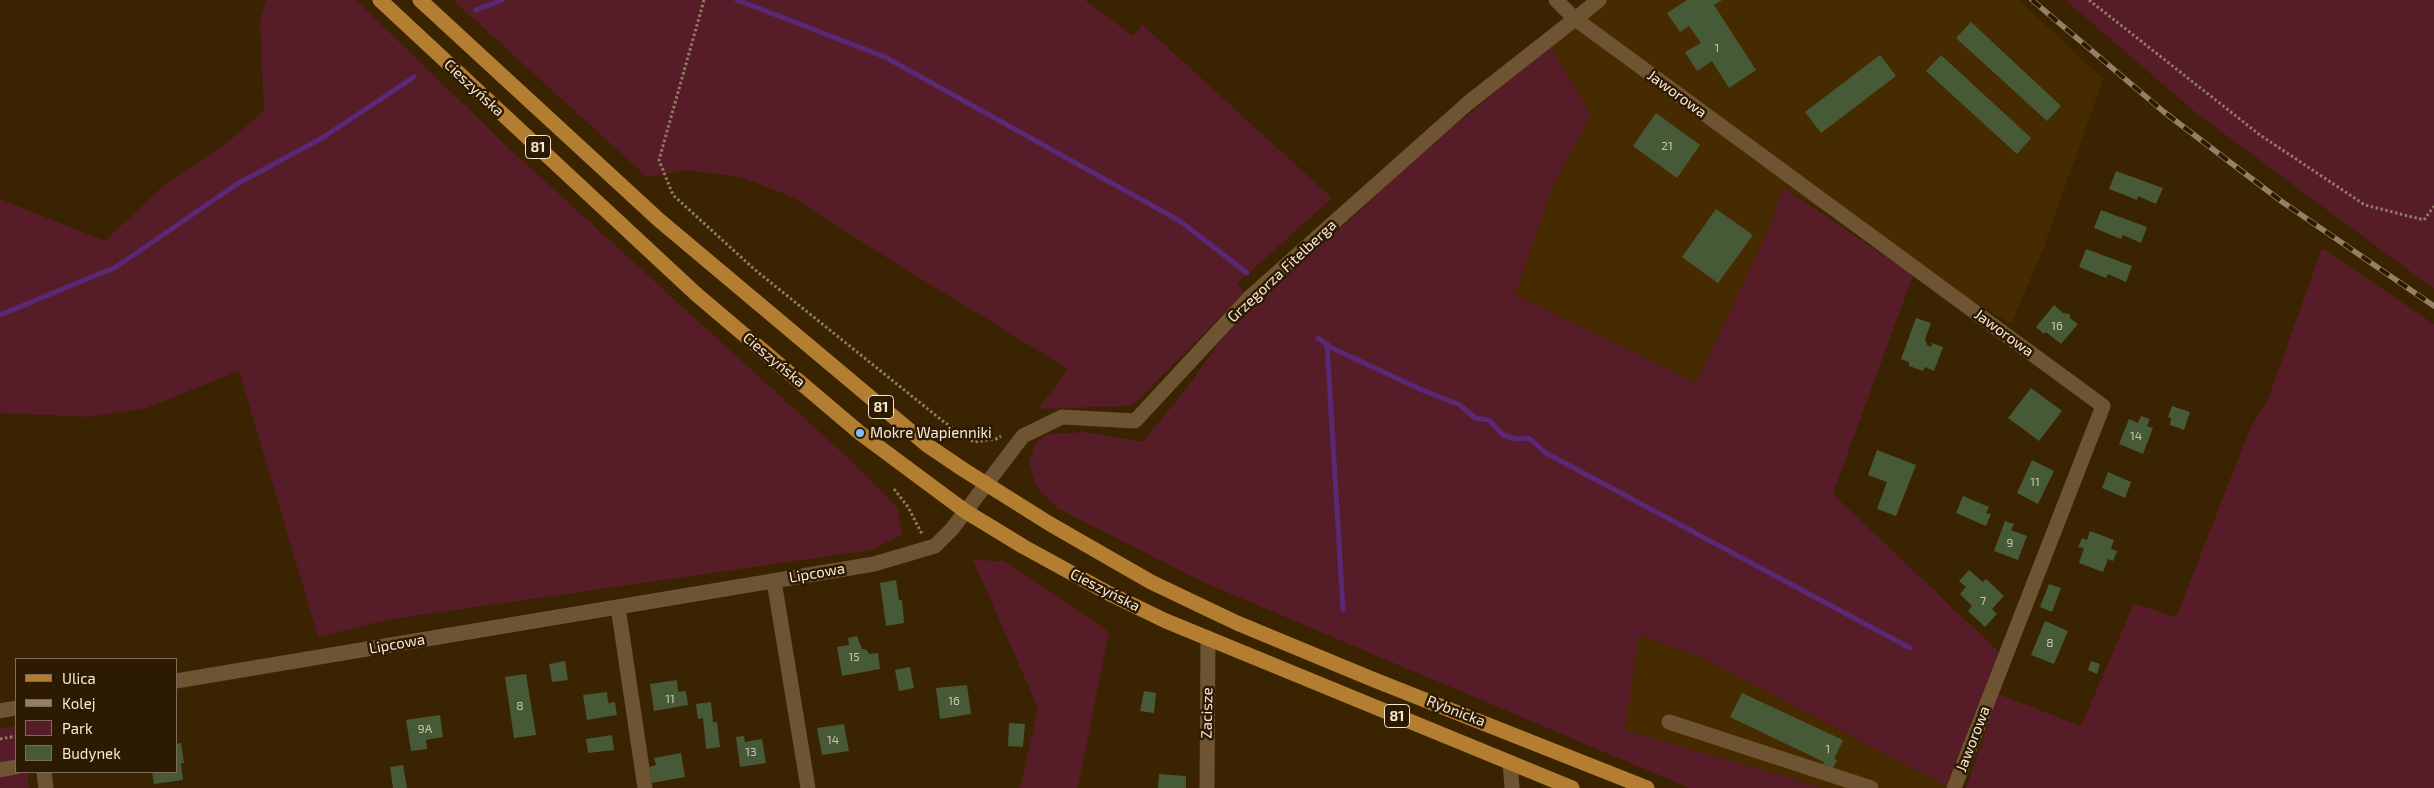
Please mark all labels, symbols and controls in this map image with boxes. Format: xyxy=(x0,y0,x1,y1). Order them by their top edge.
house number: 1 xyxy=(1715,41,1719,55)
street label: Cieszyńska xyxy=(440,56,508,120)
street label: Jaworowa xyxy=(1644,66,1710,122)
road number: 81 xyxy=(526,136,550,158)
house number: 21 xyxy=(1661,139,1673,153)
street label: Grzegorza Fitelberga xyxy=(1224,216,1340,326)
street label: Jaworowa xyxy=(1971,305,2037,361)
house number: 16 xyxy=(2051,319,2063,333)
street label: Cieszyńska xyxy=(739,329,809,391)
road number: 81 xyxy=(868,396,894,418)
place label: Mokre Wapienniki xyxy=(870,424,992,442)
marker: Mokre Wapienniki xyxy=(854,427,866,439)
house number: 14 xyxy=(2130,429,2142,443)
house number: 11 xyxy=(2030,475,2040,489)
house number: 9 xyxy=(2007,536,2013,550)
street label: Lipcowa xyxy=(788,559,846,587)
street label: Cieszyńska xyxy=(1067,565,1143,615)
house number: 7 xyxy=(1980,594,1986,608)
street label: Lipcowa xyxy=(368,630,426,658)
house number: 8 xyxy=(2046,636,2054,650)
house number: 15 xyxy=(848,650,860,664)
legend xyxy=(15,658,178,773)
text: Ulica xyxy=(62,669,96,687)
street label: Zacisze xyxy=(1198,687,1216,739)
house number: 11 xyxy=(665,692,675,706)
street label: Rybnicka xyxy=(1424,692,1488,730)
text: Kolej xyxy=(62,694,95,712)
house number: 16 xyxy=(948,694,960,708)
house number: 8 xyxy=(516,699,524,713)
road number: 81 xyxy=(1384,704,1410,728)
street label: Jaworowa xyxy=(1952,704,1994,774)
text: Park xyxy=(62,719,93,737)
house number: 9A xyxy=(418,722,432,736)
house number: 14 xyxy=(827,733,839,747)
house number: 1 xyxy=(1826,742,1830,756)
text: Budynek xyxy=(62,744,121,762)
house number: 13 xyxy=(745,745,757,759)

